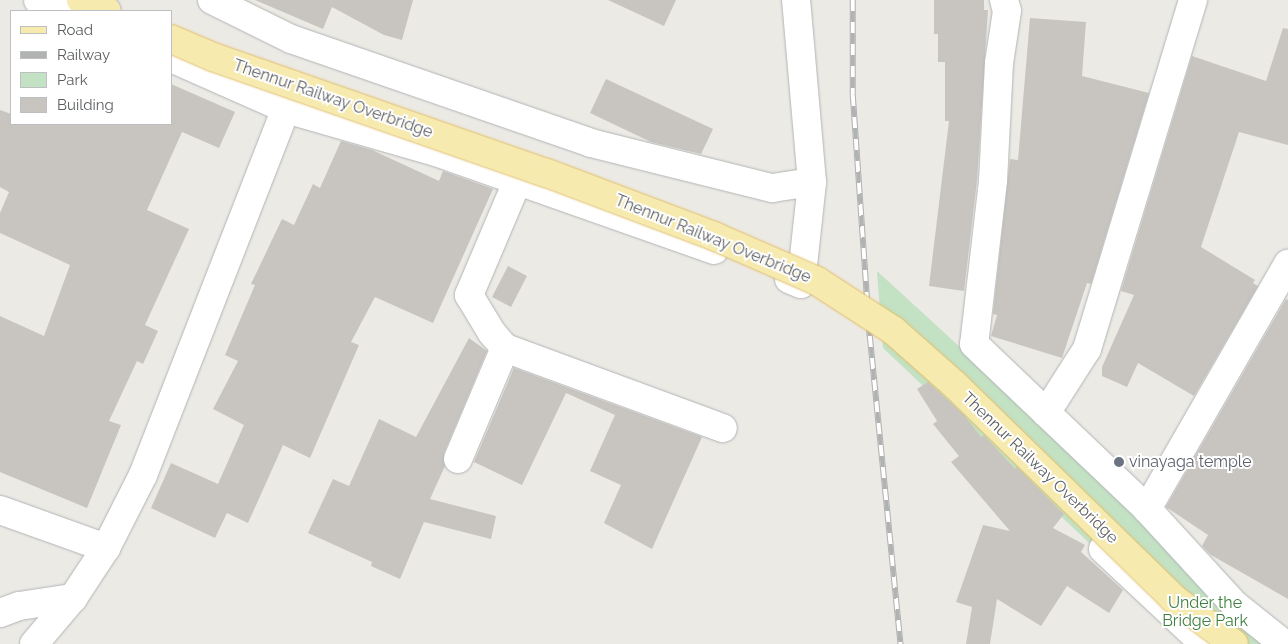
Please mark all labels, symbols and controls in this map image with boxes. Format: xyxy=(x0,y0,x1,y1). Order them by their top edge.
legend xyxy=(10,10,172,125)
text: Road xyxy=(57,21,93,39)
text: Railway xyxy=(57,46,110,64)
street label: Thennur Railway Overbridge xyxy=(230,56,436,142)
text: Park xyxy=(57,71,88,89)
text: Building xyxy=(57,96,114,114)
street label: Thennur Railway Overbridge xyxy=(612,191,814,287)
street label: Thennur Railway Overbridge xyxy=(958,388,1122,548)
place label: vinayaga temple xyxy=(1129,452,1252,472)
marker: vinayaga temple xyxy=(1113,456,1125,468)
park label: Under the Bridge Park xyxy=(1162,593,1248,631)

